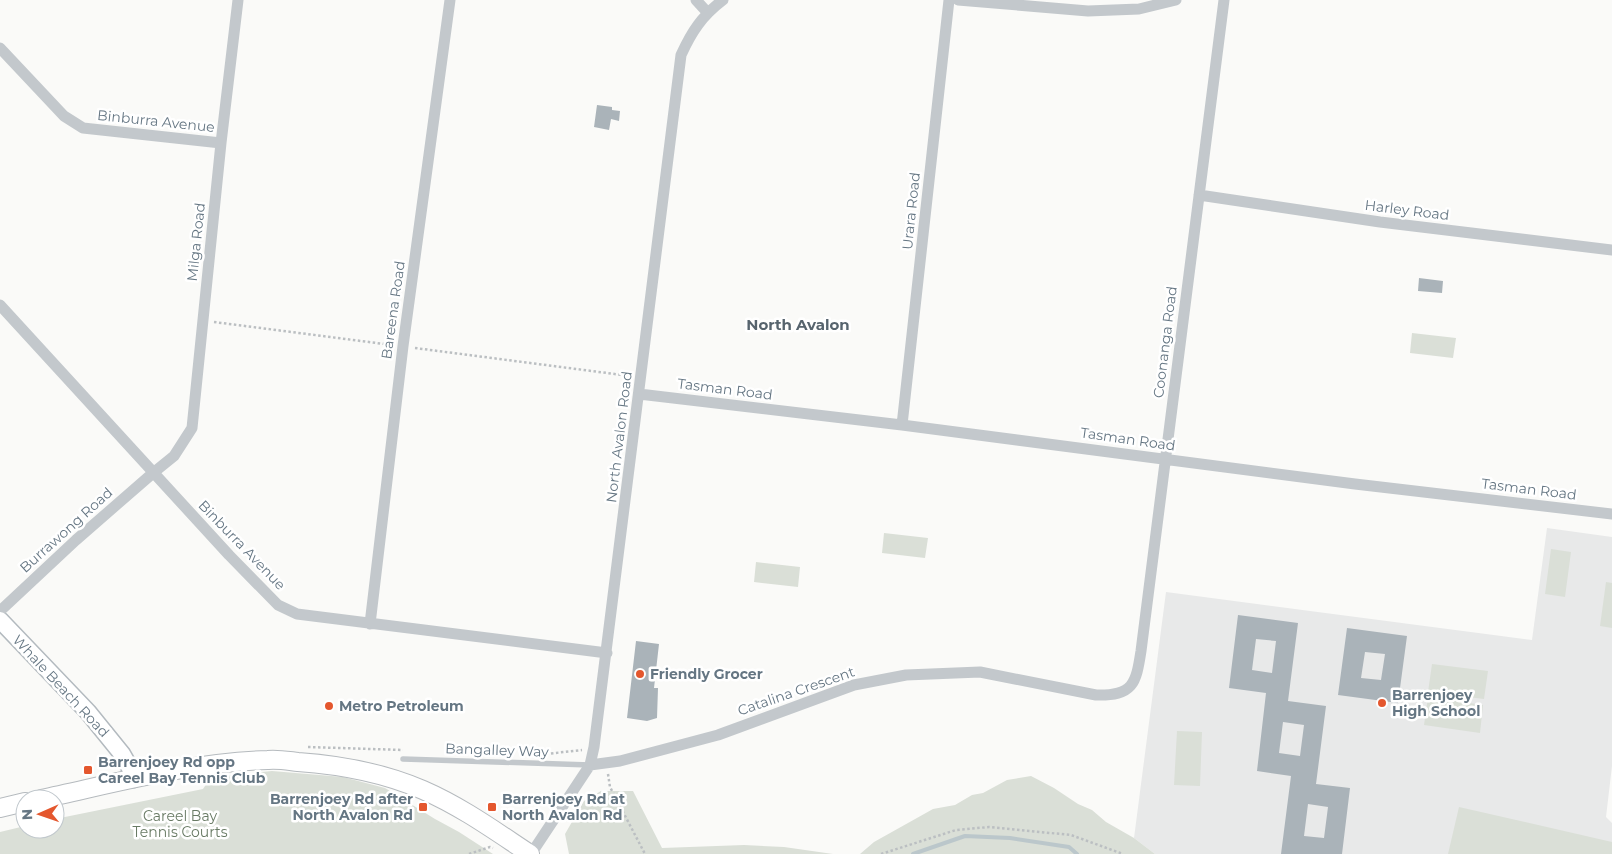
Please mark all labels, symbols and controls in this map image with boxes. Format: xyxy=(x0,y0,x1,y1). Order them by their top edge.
street label: Binburra Avenue xyxy=(96,106,216,136)
street label: Urara Road xyxy=(898,171,924,251)
street label: Harley Road xyxy=(1364,196,1450,224)
street label: Milga Road xyxy=(183,202,209,282)
street label: Bareena Road xyxy=(377,260,409,360)
street label: Coonanga Road xyxy=(1149,285,1181,399)
district label: North Avalon xyxy=(746,315,850,334)
street label: North Avalon Road xyxy=(602,370,636,504)
street label: Tasman Road xyxy=(676,374,774,404)
street label: Tasman Road xyxy=(1079,423,1177,455)
street label: Tasman Road xyxy=(1480,474,1578,504)
street label: Burrawong Road xyxy=(16,484,116,576)
street label: Binburra Avenue xyxy=(195,496,289,594)
street label: Whale Beach Road xyxy=(9,631,113,741)
street label: Catalina Crescent xyxy=(735,662,857,719)
place label: Friendly Grocer xyxy=(650,665,763,683)
marker: Friendly Grocer xyxy=(634,668,646,680)
place label: Barrenjoey High School xyxy=(1392,686,1480,720)
place label: Metro Petroleum xyxy=(339,697,464,715)
marker: Barrenjoey High School xyxy=(1376,697,1388,709)
marker: Metro Petroleum xyxy=(323,700,335,712)
street label: Bangalley Way xyxy=(445,739,550,761)
place label: Barrenjoey Rd opp Careel Bay Tennis Club xyxy=(98,753,266,787)
marker: Barrenjoey Rd opp Careel Bay Tennis Club xyxy=(82,764,94,776)
north arrow xyxy=(15,789,65,839)
place label: Barrenjoey Rd after North Avalon Rd xyxy=(270,790,413,824)
place label: Barrenjoey Rd at North Avalon Rd xyxy=(502,790,625,824)
marker: Barrenjoey Rd after North Avalon Rd xyxy=(417,801,429,813)
marker: Barrenjoey Rd at North Avalon Rd xyxy=(486,801,498,813)
park label: Careel Bay Tennis Courts xyxy=(132,807,228,841)
text: N xyxy=(18,808,36,820)

